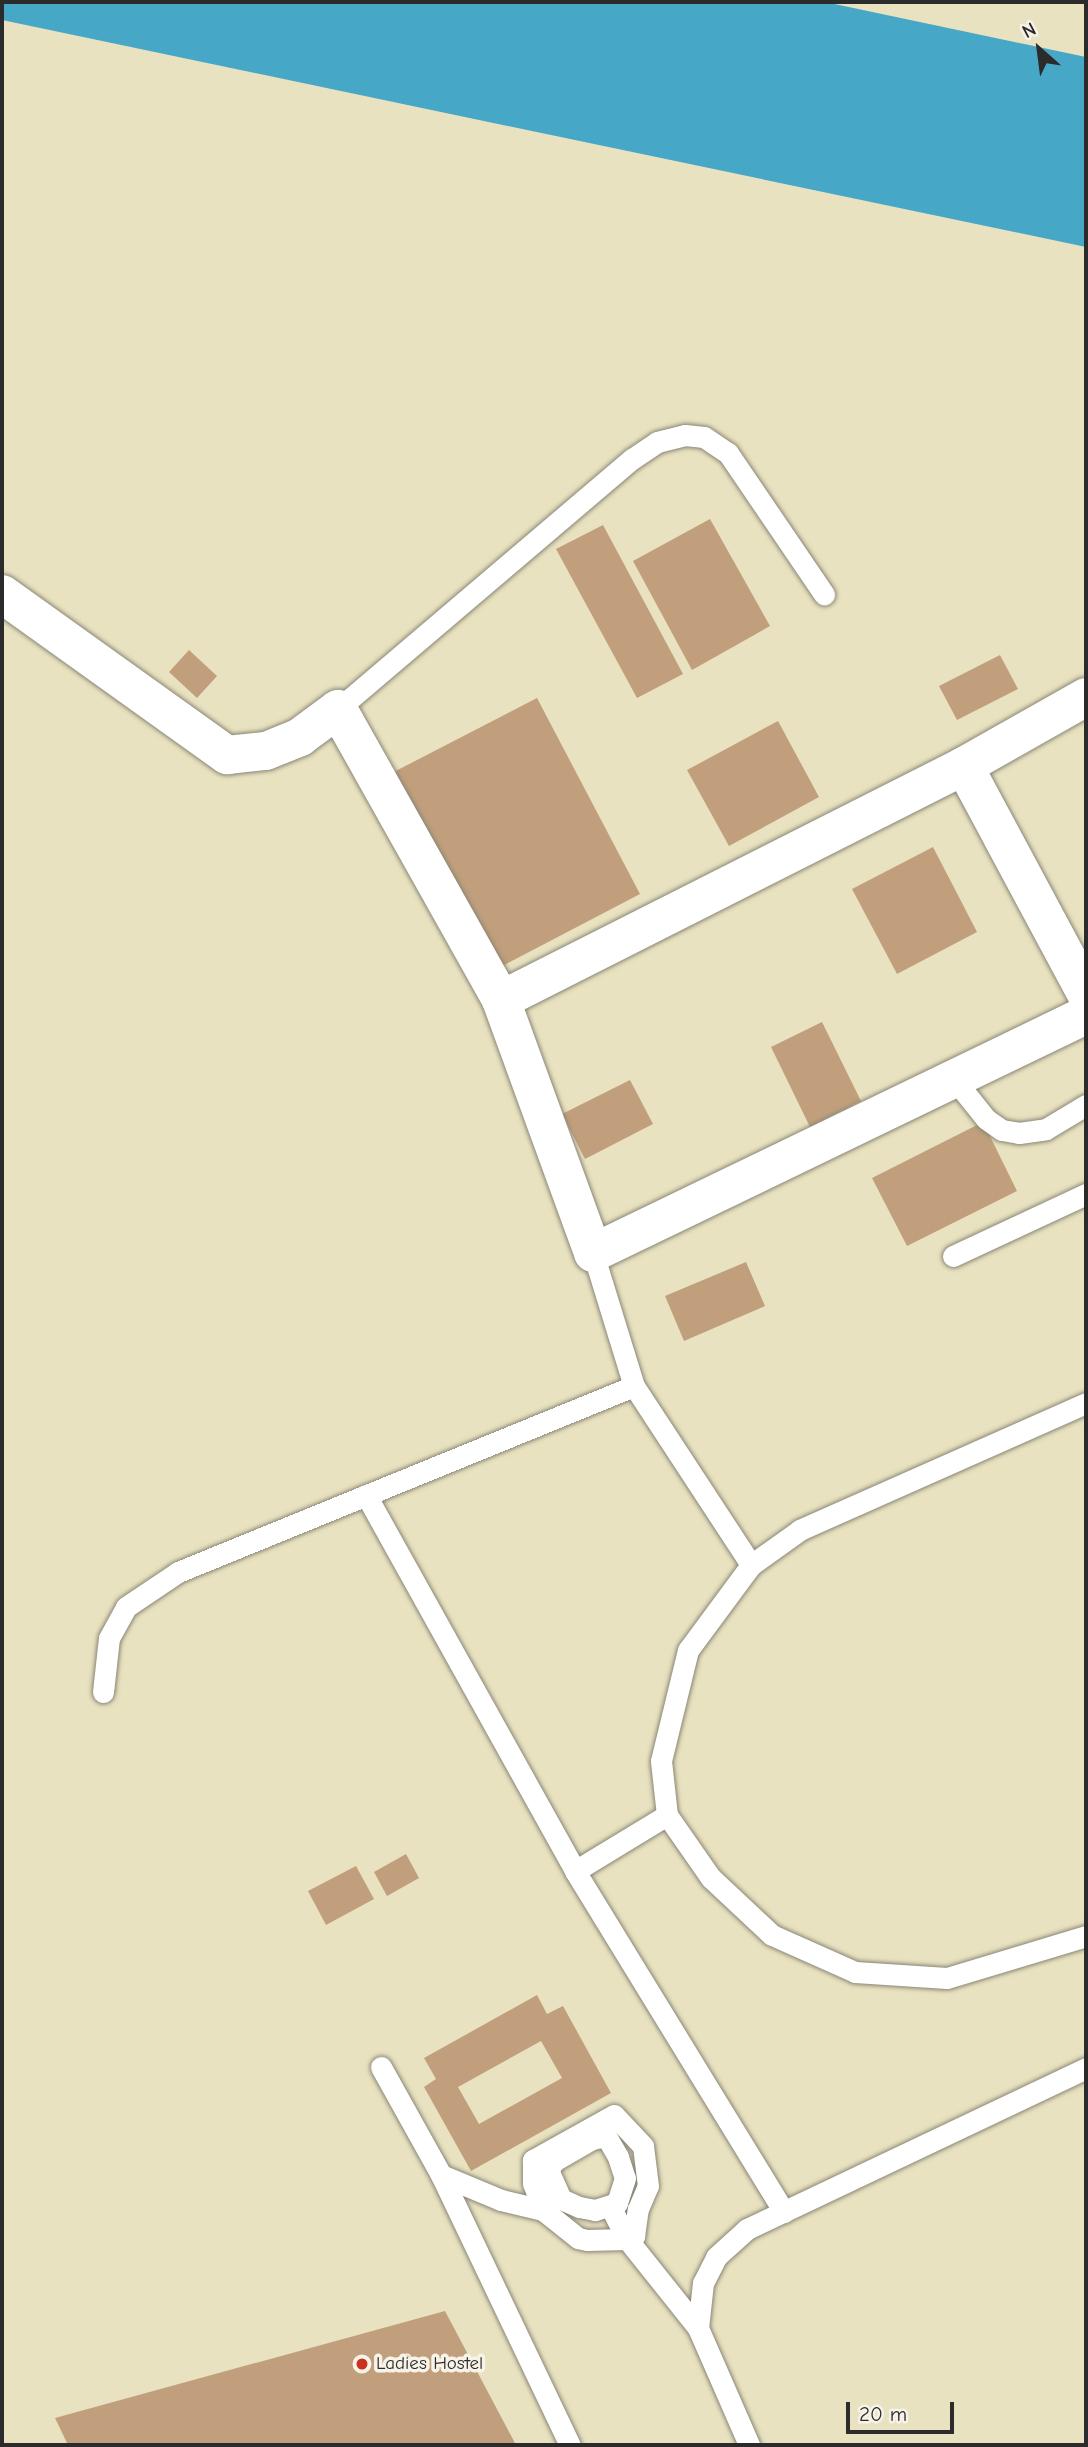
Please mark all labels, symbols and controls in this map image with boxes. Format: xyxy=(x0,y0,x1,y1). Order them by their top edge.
north arrow xyxy=(1004,14,1074,84)
text: N xyxy=(1018,18,1040,43)
place label: Ladies Hostel xyxy=(376,2353,483,2375)
marker: Ladies Hostel xyxy=(354,2356,370,2372)
scale bar xyxy=(850,2388,958,2432)
text: 20 m xyxy=(859,2402,907,2426)

